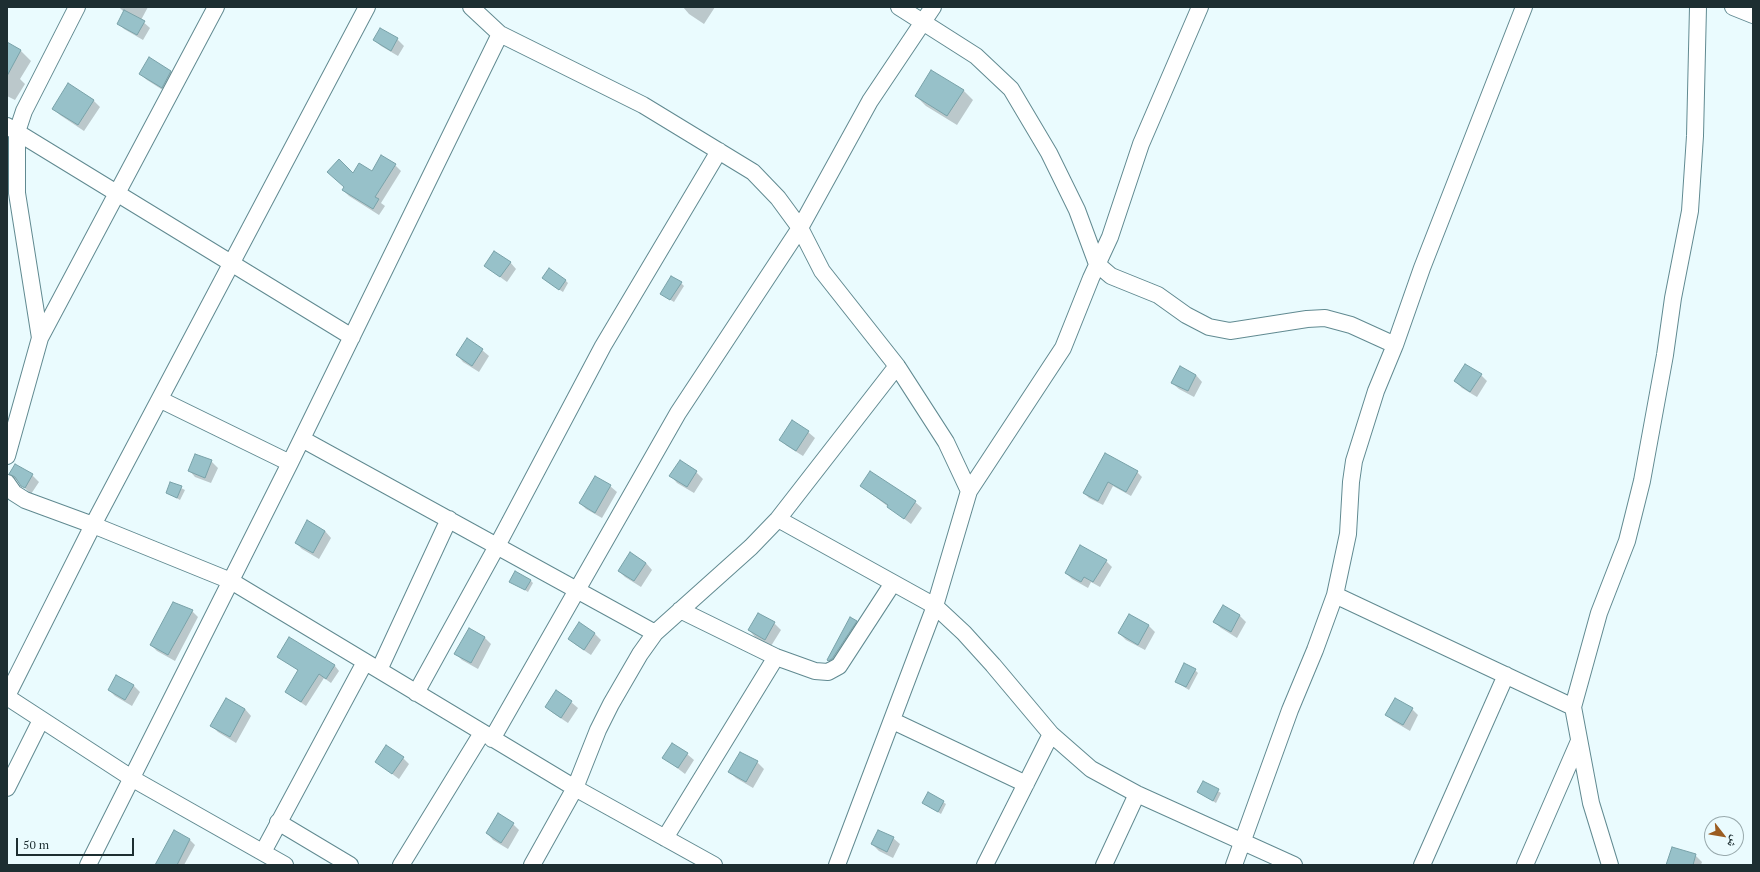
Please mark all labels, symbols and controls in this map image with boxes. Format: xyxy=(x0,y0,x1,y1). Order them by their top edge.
north arrow xyxy=(1704,816,1744,856)
scale bar xyxy=(18,830,136,856)
text: ش xyxy=(1724,833,1742,850)
text: 50 m xyxy=(23,837,49,852)

